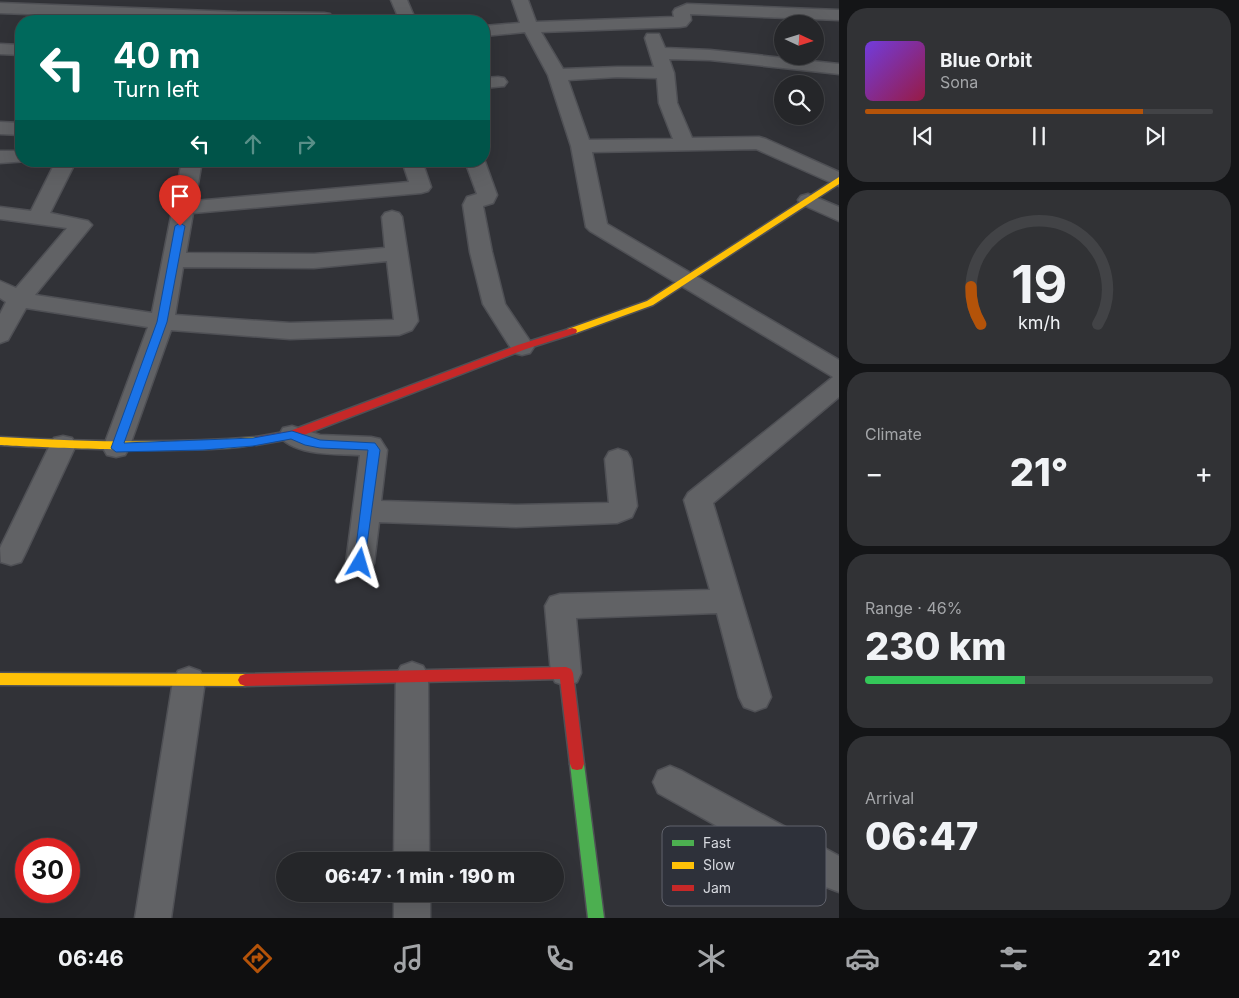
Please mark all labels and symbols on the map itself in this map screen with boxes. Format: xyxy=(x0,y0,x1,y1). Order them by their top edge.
north arrow xyxy=(774,15,824,65)
pin xyxy=(159,175,201,226)
position arrow xyxy=(333,536,385,588)
legend xyxy=(662,826,826,906)
text: Fast xyxy=(703,834,731,851)
speed limit sign: 30 xyxy=(15,838,80,903)
text: Slow xyxy=(703,856,735,873)
text: Jam xyxy=(703,879,731,896)

